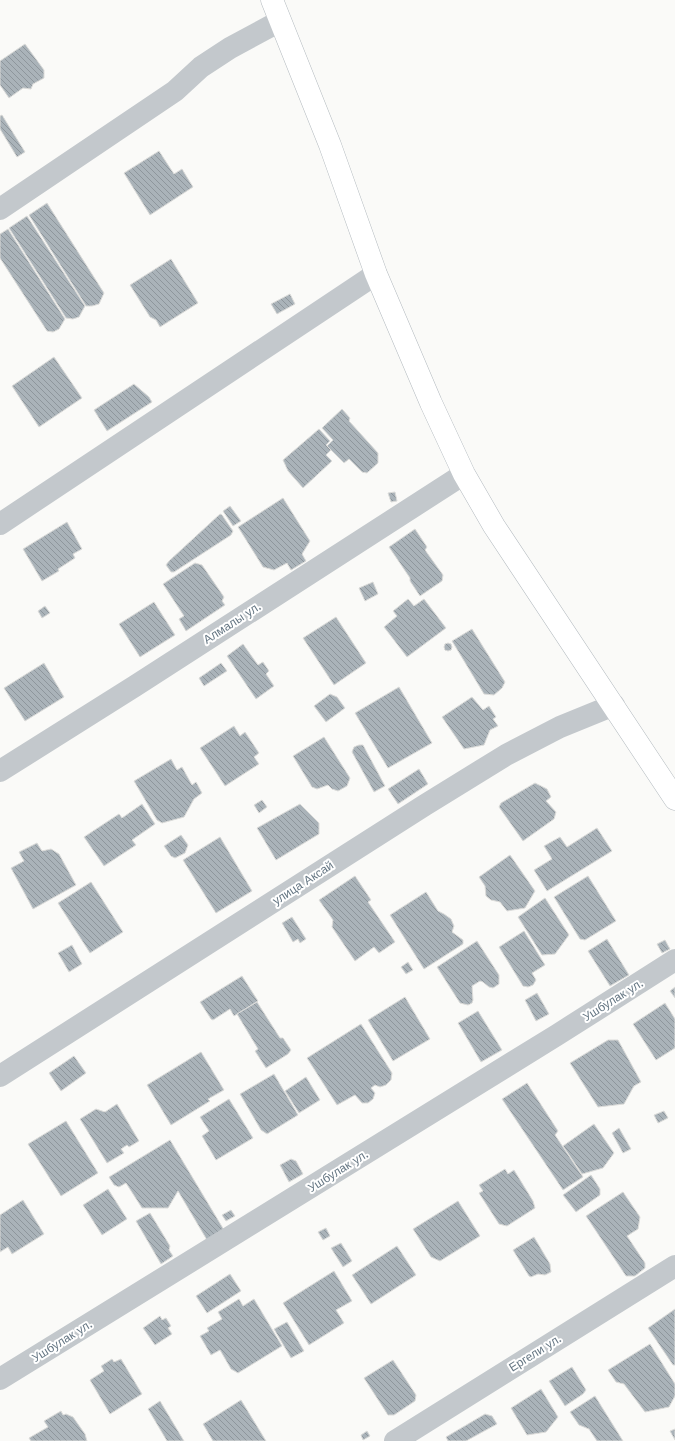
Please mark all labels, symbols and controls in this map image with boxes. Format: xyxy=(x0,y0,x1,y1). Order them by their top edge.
street label: Алмалы ул. xyxy=(201,599,263,647)
street label: улица Аксай xyxy=(270,858,336,908)
street label: Ушбулак ул. xyxy=(580,976,646,1024)
street label: Ушбулак ул. xyxy=(305,1147,371,1195)
street label: Ушбулак ул. xyxy=(29,1317,95,1365)
street label: Ергели ул. xyxy=(506,1331,564,1375)

